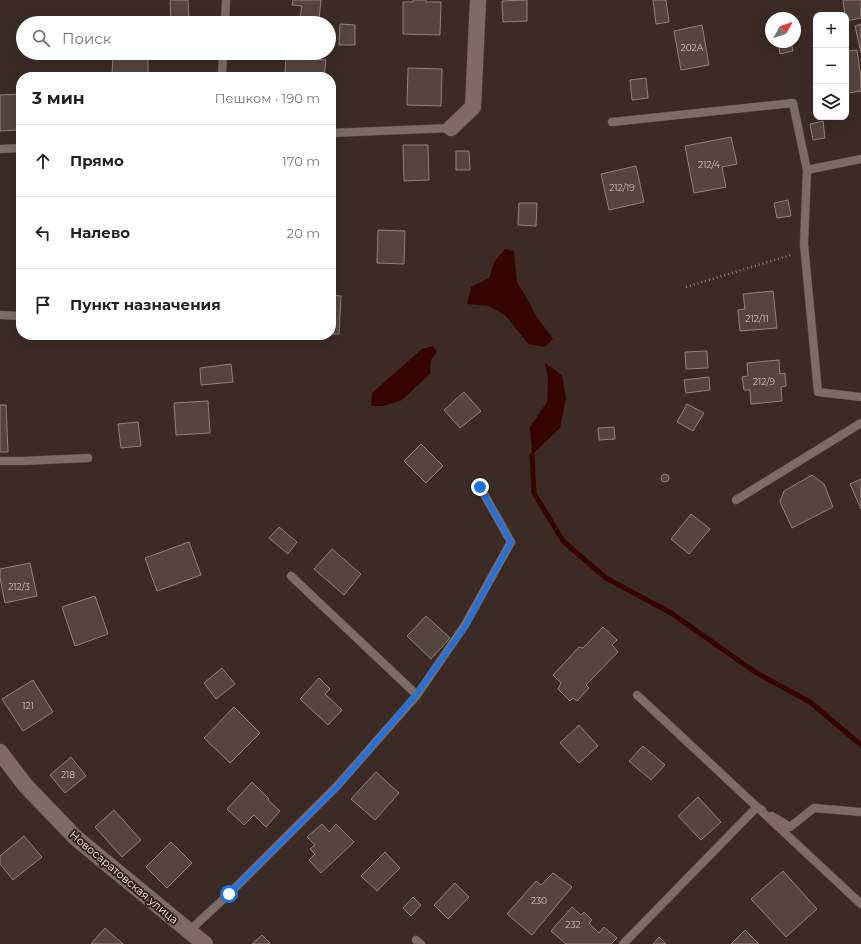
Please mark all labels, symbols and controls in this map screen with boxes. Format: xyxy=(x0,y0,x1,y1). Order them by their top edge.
north arrow xyxy=(765,12,801,48)
map controls xyxy=(813,12,849,120)
button: + xyxy=(813,12,849,48)
search box xyxy=(16,16,336,60)
icon: search xyxy=(30,27,52,49)
text: Поиск xyxy=(62,29,111,48)
house number: 202А xyxy=(681,42,704,53)
button: − xyxy=(813,48,849,84)
button: layers xyxy=(813,84,849,120)
text: 3 мин xyxy=(32,88,85,108)
text: Пешком · 190 m xyxy=(215,90,320,106)
icon: ahead xyxy=(32,150,54,172)
text: Прямо xyxy=(70,151,124,170)
text: 170 m xyxy=(282,153,320,169)
house number: 212/4 xyxy=(698,159,720,170)
house number: 212/19 xyxy=(609,182,635,193)
icon: left xyxy=(32,222,54,244)
text: Налево xyxy=(70,223,130,242)
text: 20 m xyxy=(287,225,320,241)
icon: arrive xyxy=(32,294,54,316)
text: Пункт назначения xyxy=(70,295,221,314)
house number: 212/11 xyxy=(745,313,769,324)
house number: 212/9 xyxy=(753,376,776,387)
route end xyxy=(471,478,489,496)
house number: 212/3 xyxy=(8,581,30,592)
house number: 121 xyxy=(22,700,34,711)
house number: 218 xyxy=(61,769,75,780)
street label: Новосаратовская улица xyxy=(67,827,181,927)
route start xyxy=(220,885,238,903)
house number: 230 xyxy=(531,895,547,906)
house number: 232 xyxy=(565,919,581,930)

